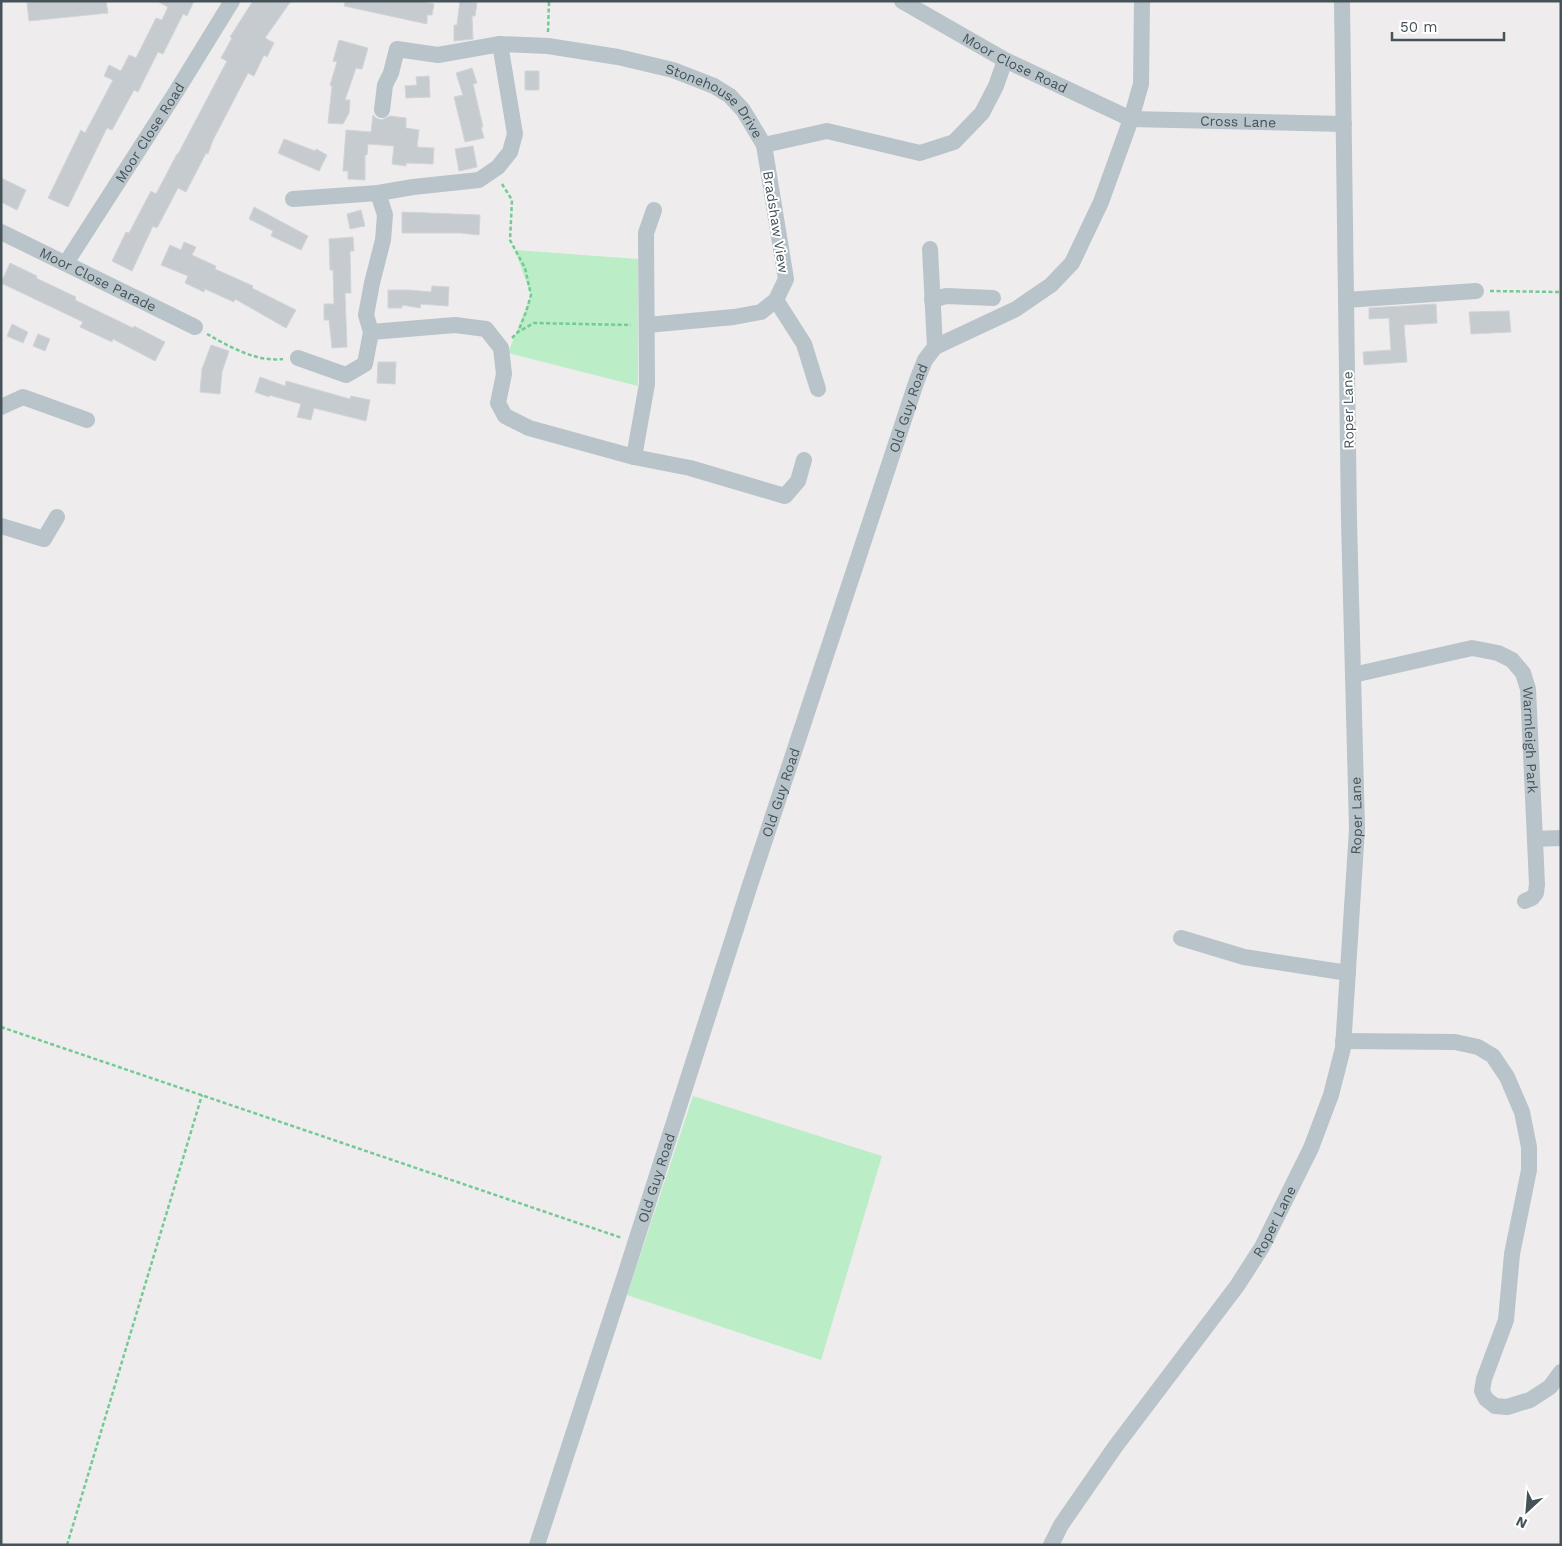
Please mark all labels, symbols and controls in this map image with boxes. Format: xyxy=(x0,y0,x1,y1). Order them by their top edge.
scale bar xyxy=(1392,10,1504,42)
text: 50 m xyxy=(1400,18,1437,36)
street label: Moor Close Road xyxy=(960,29,1070,96)
street label: Stonehouse Drive xyxy=(664,60,766,141)
street label: Moor Close Road xyxy=(112,80,188,186)
street label: Cross Lane xyxy=(1200,113,1276,130)
street label: Bradshaw View xyxy=(760,170,792,275)
street label: Moor Close Parade xyxy=(37,244,159,315)
street label: Old Guy Road xyxy=(886,361,931,455)
street label: Roper Lane xyxy=(1339,371,1357,449)
street label: Warmleigh Park xyxy=(1520,686,1541,794)
street label: Old Guy Road xyxy=(758,746,803,839)
street label: Roper Lane xyxy=(1347,777,1365,855)
street label: Old Guy Road xyxy=(634,1131,678,1225)
street label: Roper Lane xyxy=(1250,1183,1299,1260)
north arrow xyxy=(1502,1486,1552,1536)
text: N xyxy=(1513,1513,1529,1532)

